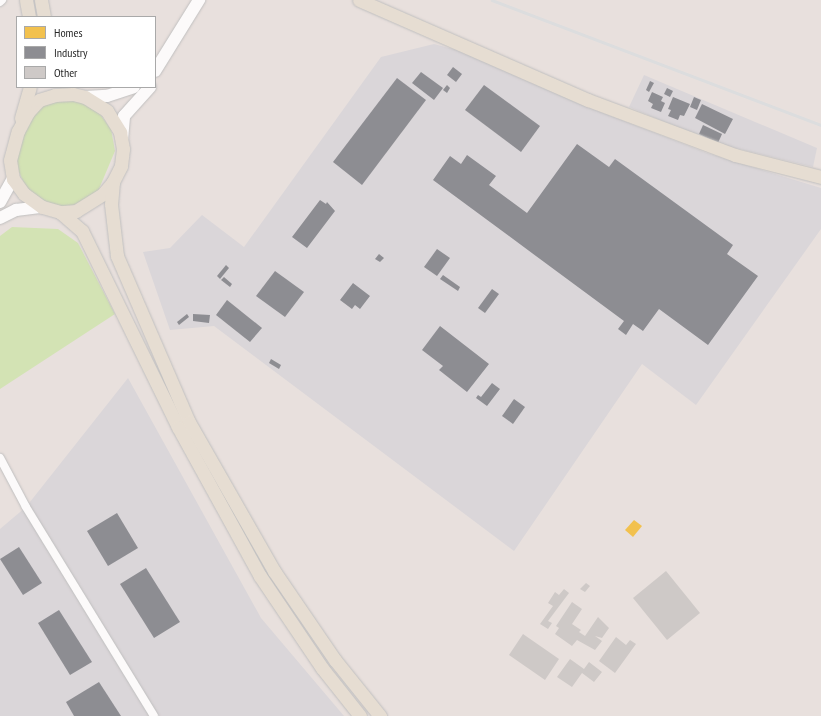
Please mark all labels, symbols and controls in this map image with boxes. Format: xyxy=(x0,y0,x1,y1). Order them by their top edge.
legend xyxy=(16,16,156,88)
text: Homes xyxy=(54,25,82,40)
text: Industry xyxy=(54,45,88,60)
text: Other xyxy=(54,65,77,80)

